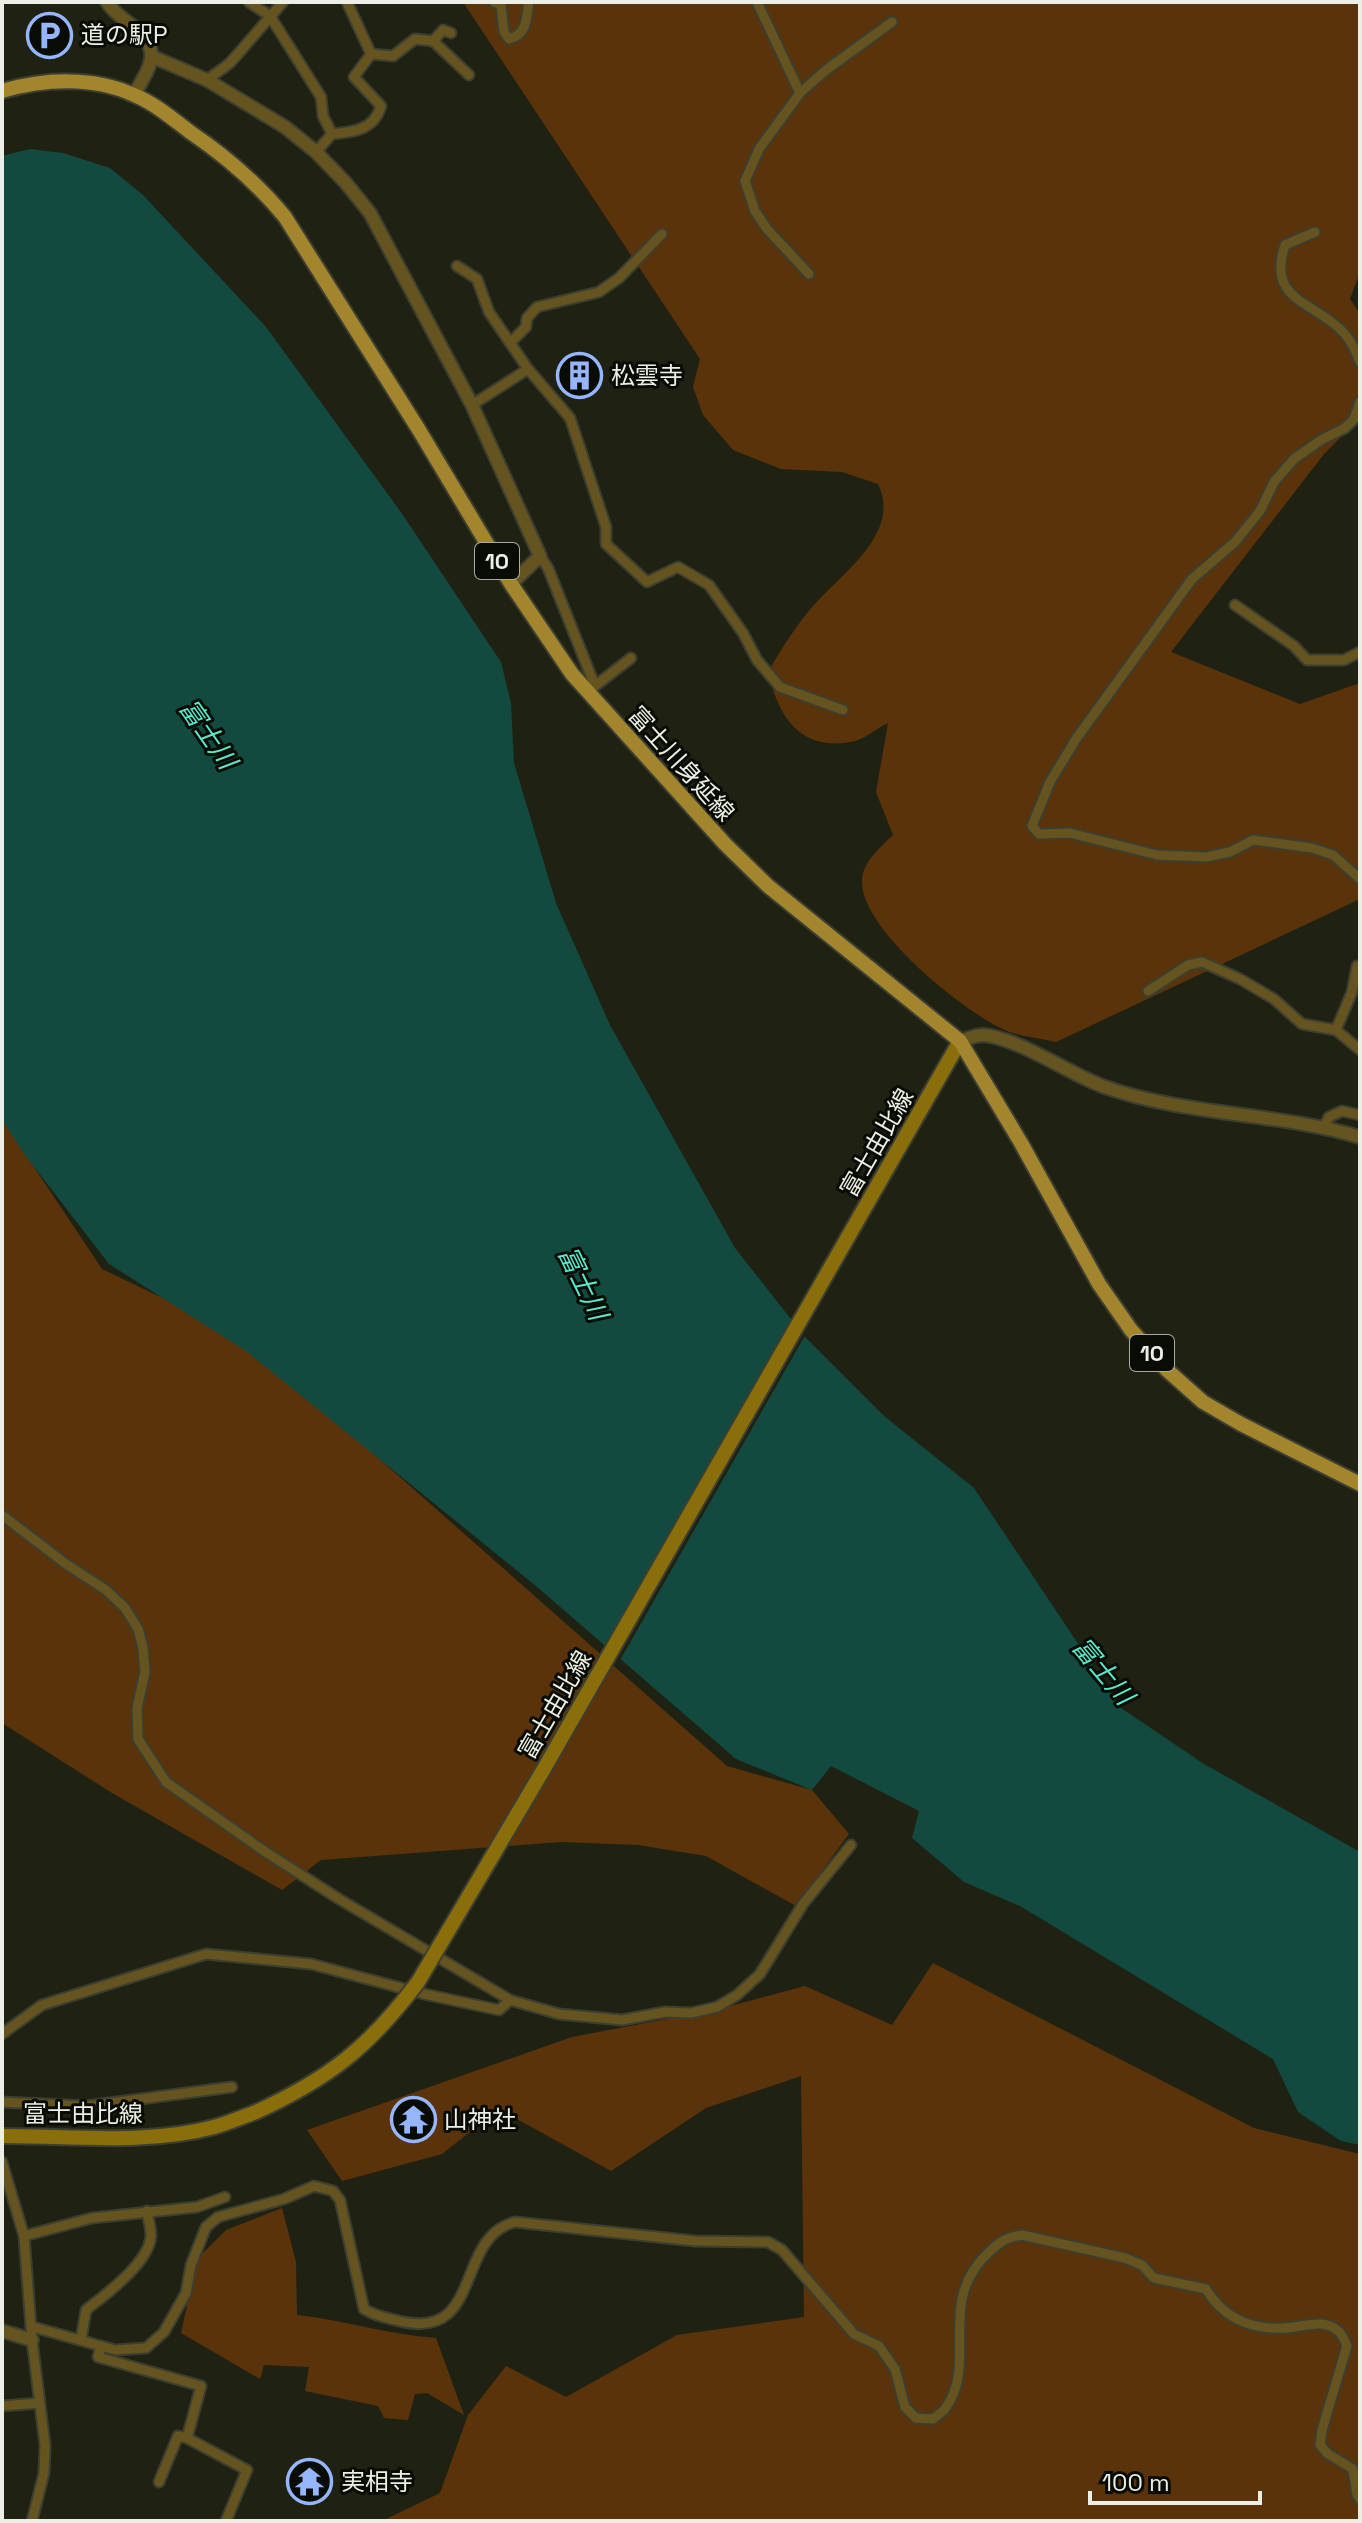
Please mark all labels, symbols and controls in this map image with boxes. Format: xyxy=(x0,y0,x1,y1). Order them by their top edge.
parking icon: 道の駅P xyxy=(26,11,74,59)
place label: 道の駅P xyxy=(81,19,167,50)
building icon: 松雲寺 xyxy=(556,352,604,400)
place label: 松雲寺 xyxy=(611,360,683,391)
road number: 10 xyxy=(475,543,519,579)
water label: 富士川 xyxy=(172,692,246,778)
street label: 富士川身延線 xyxy=(622,700,741,828)
street label: 富士由比線 xyxy=(833,1083,920,1202)
water label: 富士川 xyxy=(551,1240,617,1328)
road number: 10 xyxy=(1130,1335,1174,1371)
water label: 富士川 xyxy=(1065,1630,1143,1714)
street label: 富士由比線 xyxy=(511,1645,598,1764)
temple icon: 山神社 xyxy=(389,2096,437,2144)
street label: 富士由比線 xyxy=(23,2098,143,2129)
place label: 山神社 xyxy=(444,2104,516,2135)
scale bar xyxy=(1090,2455,1260,2505)
temple icon: 実相寺 xyxy=(286,2458,334,2506)
place label: 実相寺 xyxy=(341,2466,413,2497)
text: 100 m xyxy=(1102,2467,1170,2498)

